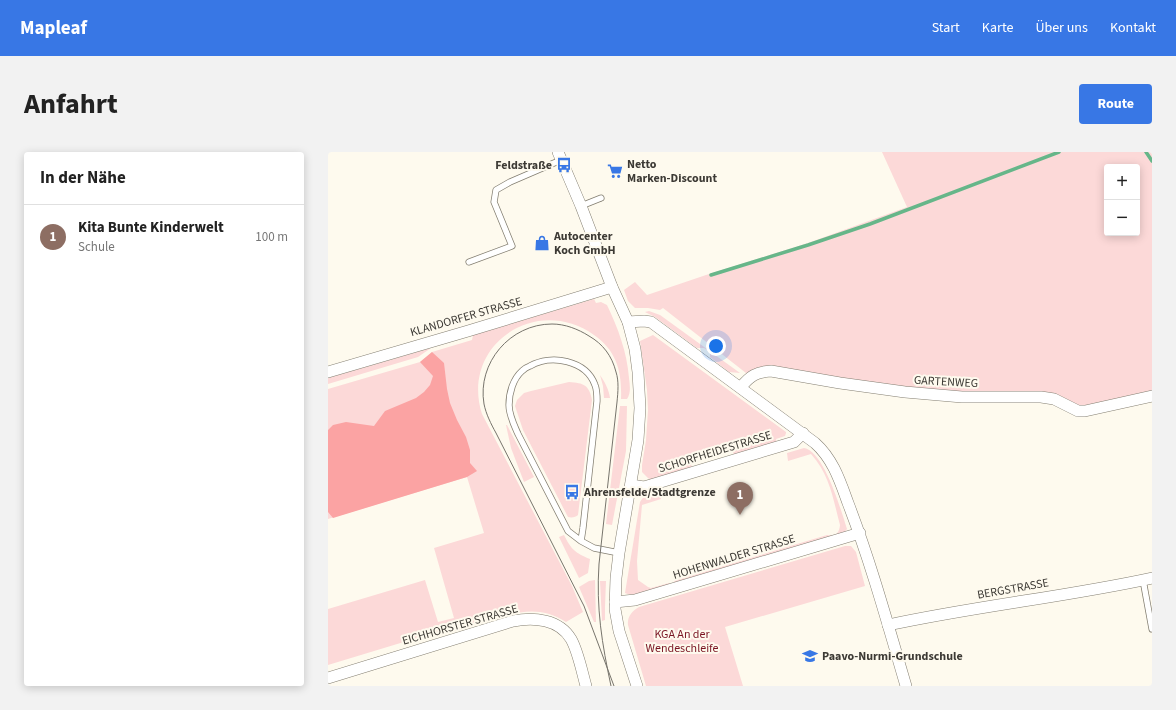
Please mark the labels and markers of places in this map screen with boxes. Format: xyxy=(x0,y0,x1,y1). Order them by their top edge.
bus stop icon: Feldstraße xyxy=(555,156,573,174)
place label: Netto Marken-Discount xyxy=(627,156,717,187)
place label: Feldstraße xyxy=(495,157,552,174)
supermarket icon: Netto Marken-Discount xyxy=(606,162,624,180)
place label: Autocenter Koch GmbH xyxy=(553,228,616,259)
shop icon: Autocenter Koch GmbH xyxy=(533,234,551,252)
pin: 1 xyxy=(727,482,753,515)
bus stop icon: Ahrensfelde/Stadtgrenze xyxy=(563,483,581,501)
place label: Ahrensfelde/Stadtgrenze xyxy=(583,484,716,501)
school or university icon: Paavo-Nurmi-Grundschule xyxy=(801,647,819,665)
place label: Paavo-Nurmi-Grundschule xyxy=(822,648,963,665)

